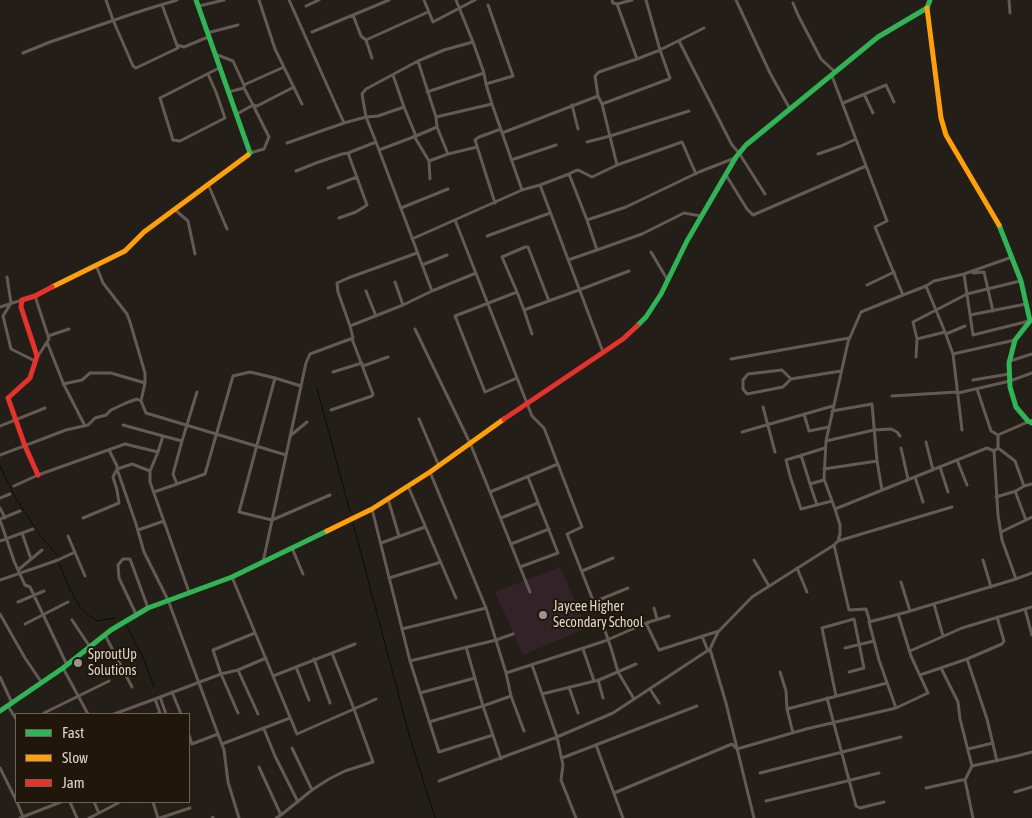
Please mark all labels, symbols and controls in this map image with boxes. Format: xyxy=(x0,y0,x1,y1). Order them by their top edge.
place label: Jaycee Higher Secondary School xyxy=(553,599,643,632)
marker: Jaycee Higher Secondary School xyxy=(537,609,549,621)
place label: SproutUp Solutions xyxy=(88,647,137,680)
marker: SproutUp Solutions xyxy=(72,657,84,669)
legend xyxy=(15,713,190,803)
text: Fast xyxy=(62,724,84,741)
text: Slow xyxy=(62,749,88,766)
text: Jam xyxy=(62,774,85,791)

